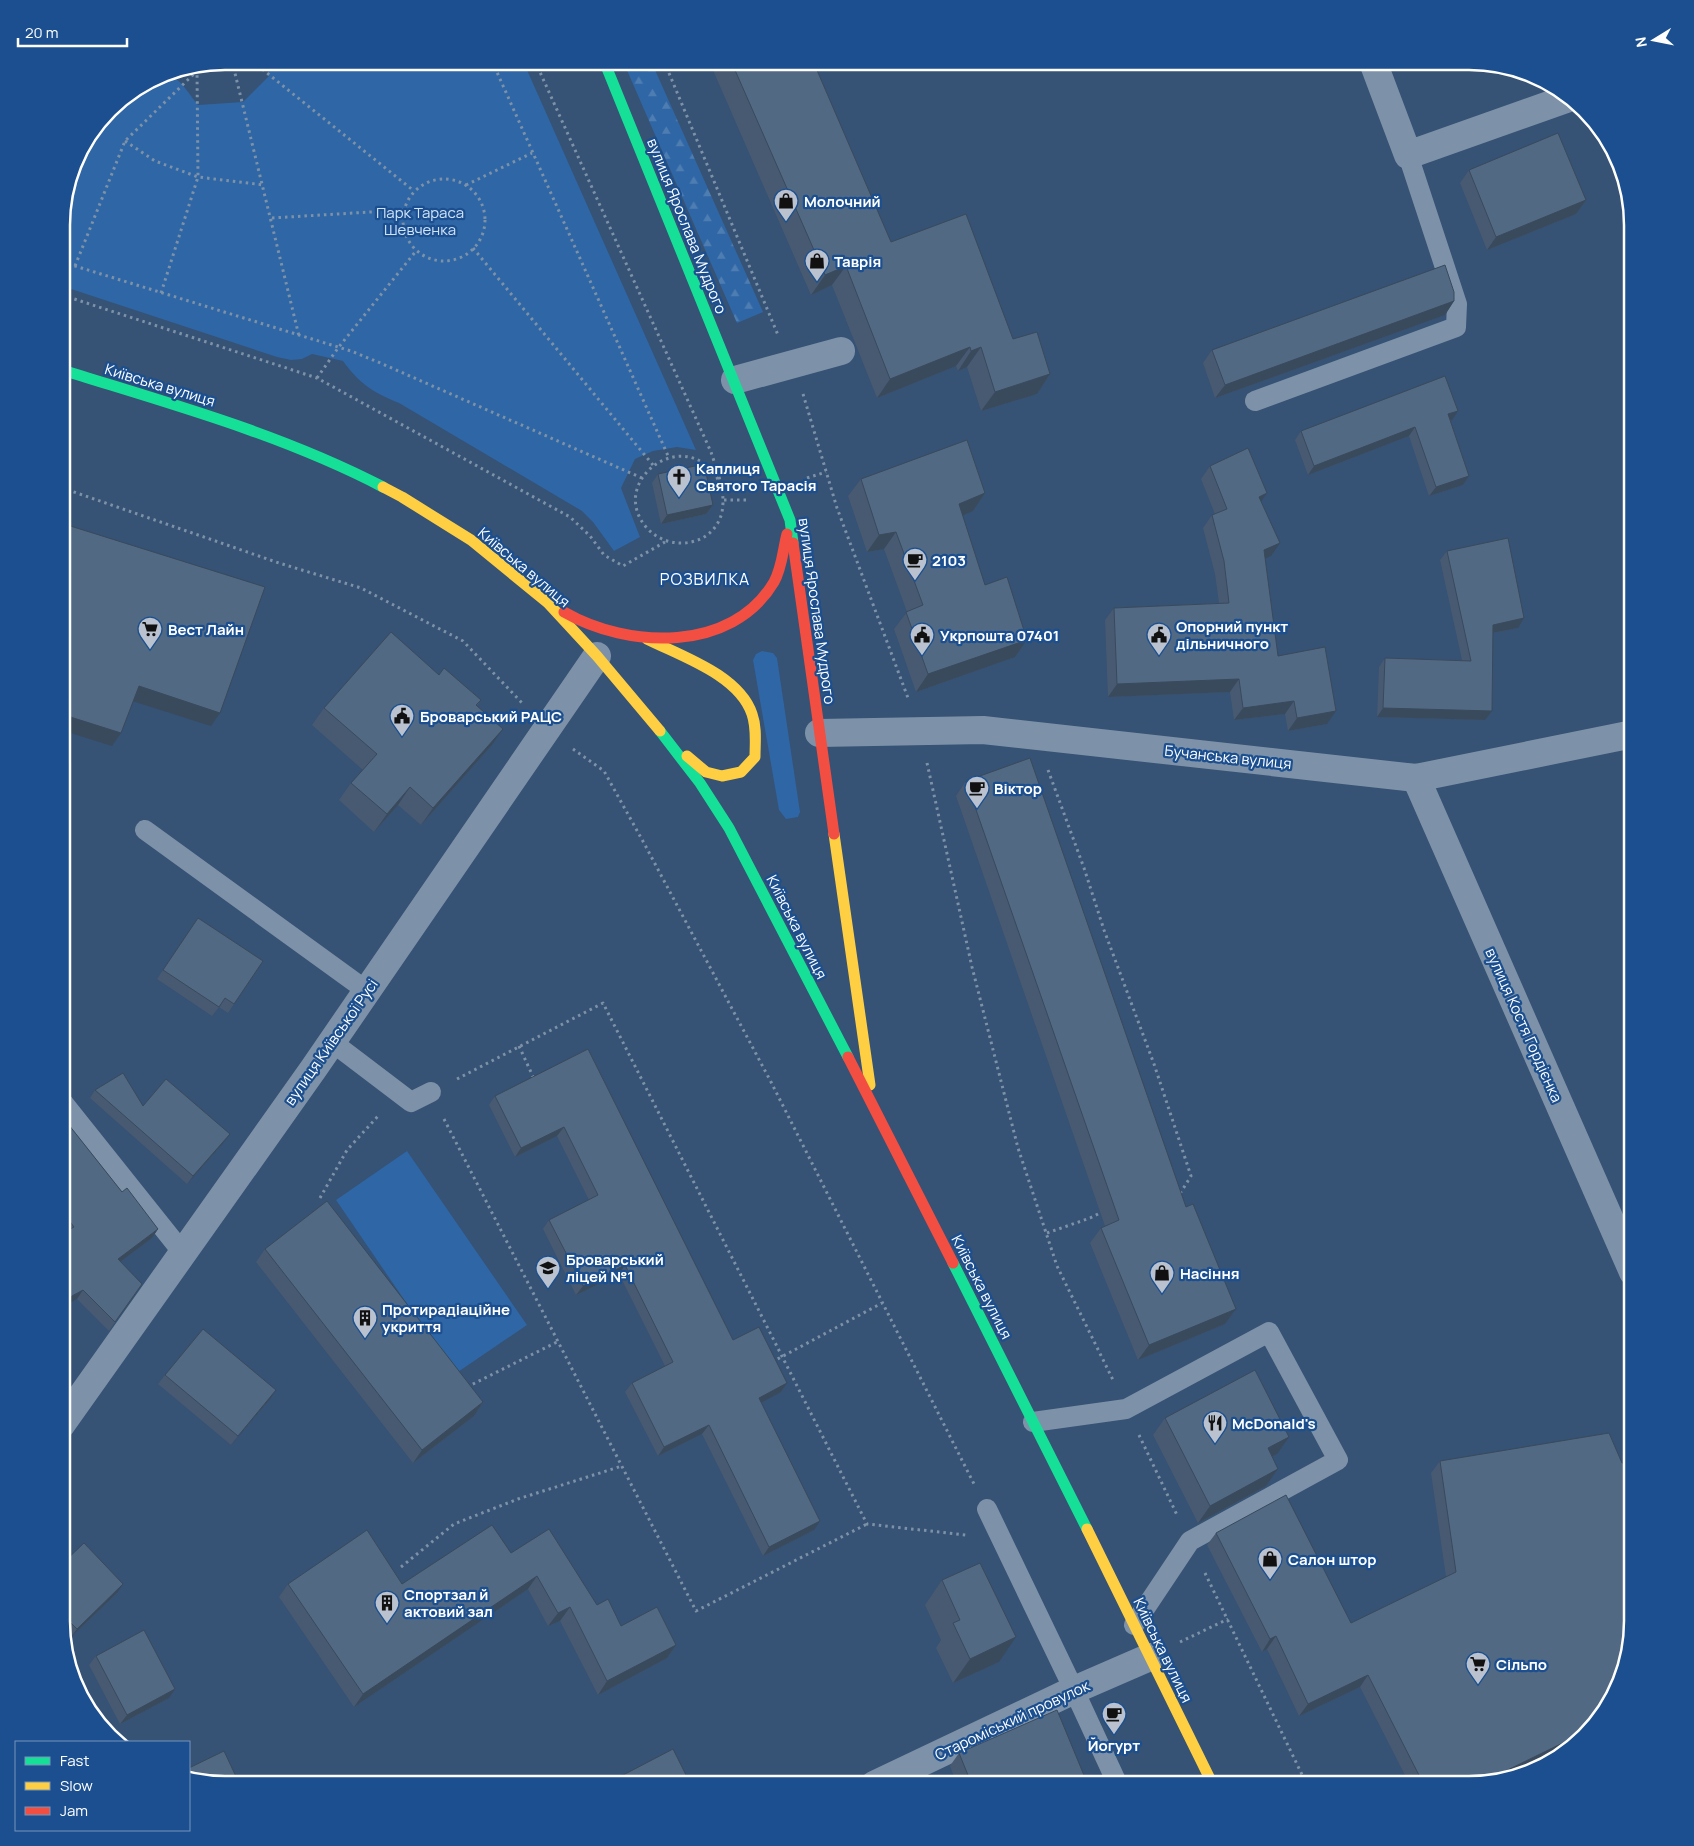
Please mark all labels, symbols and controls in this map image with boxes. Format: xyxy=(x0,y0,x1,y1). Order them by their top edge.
scale bar xyxy=(18,15,126,47)
north arrow xyxy=(1629,15,1679,65)
text: 20 m xyxy=(25,22,58,43)
text: N xyxy=(1630,36,1651,49)
street label: вулиця Ярослава Мудрого xyxy=(642,135,732,317)
shop icon: Молочний xyxy=(773,188,799,222)
place label: Молочний xyxy=(804,191,881,212)
park label: Парк Тараса Шевченка xyxy=(376,202,464,240)
shop icon: Таврія xyxy=(804,248,830,282)
place label: Таврія xyxy=(834,251,881,272)
street label: Київська вулиця xyxy=(102,358,218,412)
place label: Каплиця Святого Тарасія xyxy=(696,458,817,496)
church icon: Каплиця Святого Тарасія xyxy=(666,464,692,498)
street label: вулиця Ярослава Мудрого xyxy=(794,517,840,705)
street label: Київська вулиця xyxy=(473,522,575,612)
cafe icon: 2103 xyxy=(902,547,928,581)
place label: 2103 xyxy=(932,550,966,571)
district label: РОЗВИЛКА xyxy=(660,568,750,590)
supermarket icon: Вест Лайн xyxy=(137,616,163,650)
place label: Опорний пункт дільничного xyxy=(1176,616,1288,654)
place label: Вест Лайн xyxy=(168,619,244,640)
public building icon: Укрпошта 07401 xyxy=(909,622,935,656)
public building icon: Опорний пункт дільничного xyxy=(1146,622,1172,656)
place label: Укрпошта 07401 xyxy=(940,625,1059,646)
public building icon: Броварський РАЦС xyxy=(389,703,415,737)
place label: Броварський РАЦС xyxy=(420,706,562,727)
street label: Бучанська вулиця xyxy=(1163,740,1293,774)
cafe icon: Віктор xyxy=(964,775,990,809)
place label: Віктор xyxy=(994,778,1042,799)
street label: Київська вулиця xyxy=(762,871,832,983)
street label: вулиця Костя Гордієнка xyxy=(1480,944,1568,1106)
street label: вулиця Київської Русі xyxy=(280,975,382,1109)
street label: Київська вулиця xyxy=(947,1231,1017,1343)
place label: Броварський ліцей №1 xyxy=(566,1249,664,1287)
school or university icon: Броварський ліцей №1 xyxy=(535,1255,561,1289)
shop icon: Насіння xyxy=(1149,1260,1175,1294)
place label: Насіння xyxy=(1180,1263,1240,1284)
place label: Протирадіаційне укриття xyxy=(382,1299,510,1337)
building icon: Протирадіаційне укриття xyxy=(352,1305,378,1339)
restaurant icon: McDonald's xyxy=(1202,1410,1228,1444)
place label: McDonald's xyxy=(1232,1413,1316,1434)
shop icon: Салон штор xyxy=(1257,1546,1283,1580)
place label: Салон штор xyxy=(1288,1549,1377,1570)
place label: Спортзал й актовий зал xyxy=(404,1584,493,1622)
building icon: Спортзал й актовий зал xyxy=(374,1590,400,1624)
street label: Київська вулиця xyxy=(1128,1594,1198,1706)
supermarket icon: Сільпо xyxy=(1465,1651,1491,1685)
place label: Сільпо xyxy=(1496,1654,1547,1675)
street label: Староміський провулок xyxy=(931,1675,1093,1765)
cafe icon: Йогурт xyxy=(1101,1701,1127,1735)
place label: Йогурт xyxy=(1088,1735,1140,1756)
legend xyxy=(15,1741,190,1831)
text: Fast xyxy=(60,1750,89,1771)
text: Slow xyxy=(60,1775,93,1796)
text: Jam xyxy=(60,1800,88,1821)

